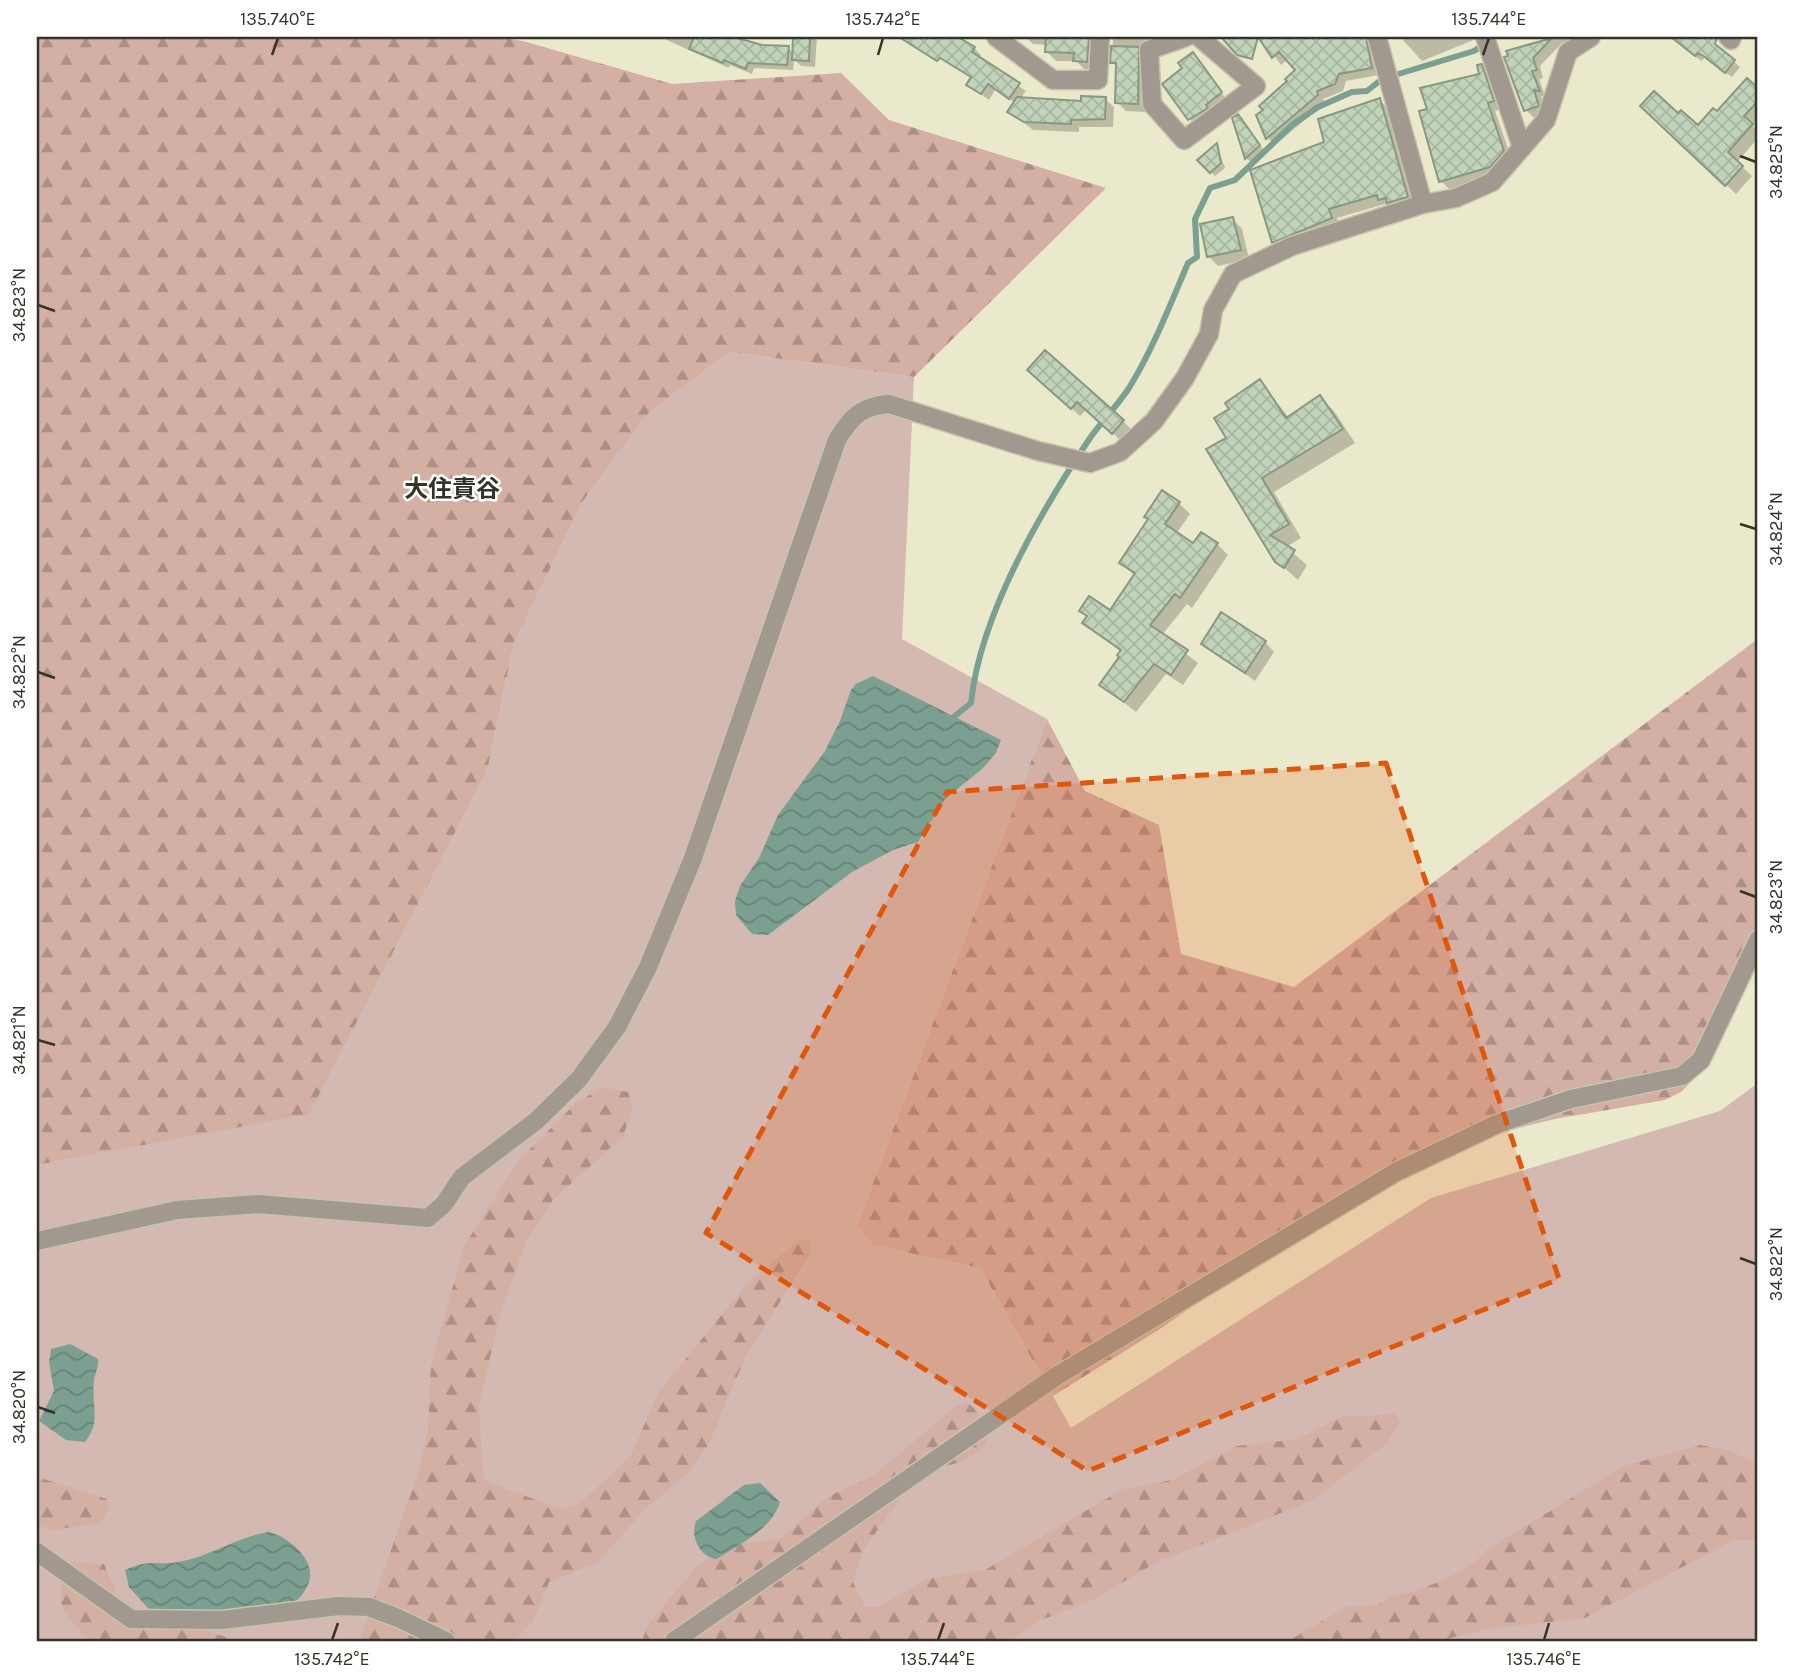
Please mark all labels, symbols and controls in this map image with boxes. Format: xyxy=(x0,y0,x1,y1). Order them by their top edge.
text: 135.740°E xyxy=(240,8,316,30)
text: 135.742°E xyxy=(845,8,921,30)
text: 135.744°E xyxy=(1452,8,1526,30)
text: 34.825°N xyxy=(1765,125,1787,199)
text: 34.823°N xyxy=(8,268,30,342)
district label: 大住責谷 xyxy=(404,475,500,503)
text: 34.824°N xyxy=(1765,492,1787,566)
text: 34.822°N xyxy=(8,635,30,709)
text: 34.823°N xyxy=(1765,860,1787,934)
text: 34.821°N xyxy=(8,1005,30,1075)
text: 34.822°N xyxy=(1765,1227,1787,1301)
text: 34.820°N xyxy=(8,1370,30,1444)
text: 135.742°E xyxy=(294,1648,370,1670)
text: 135.744°E xyxy=(901,1648,975,1670)
text: 135.746°E xyxy=(1506,1648,1582,1670)

